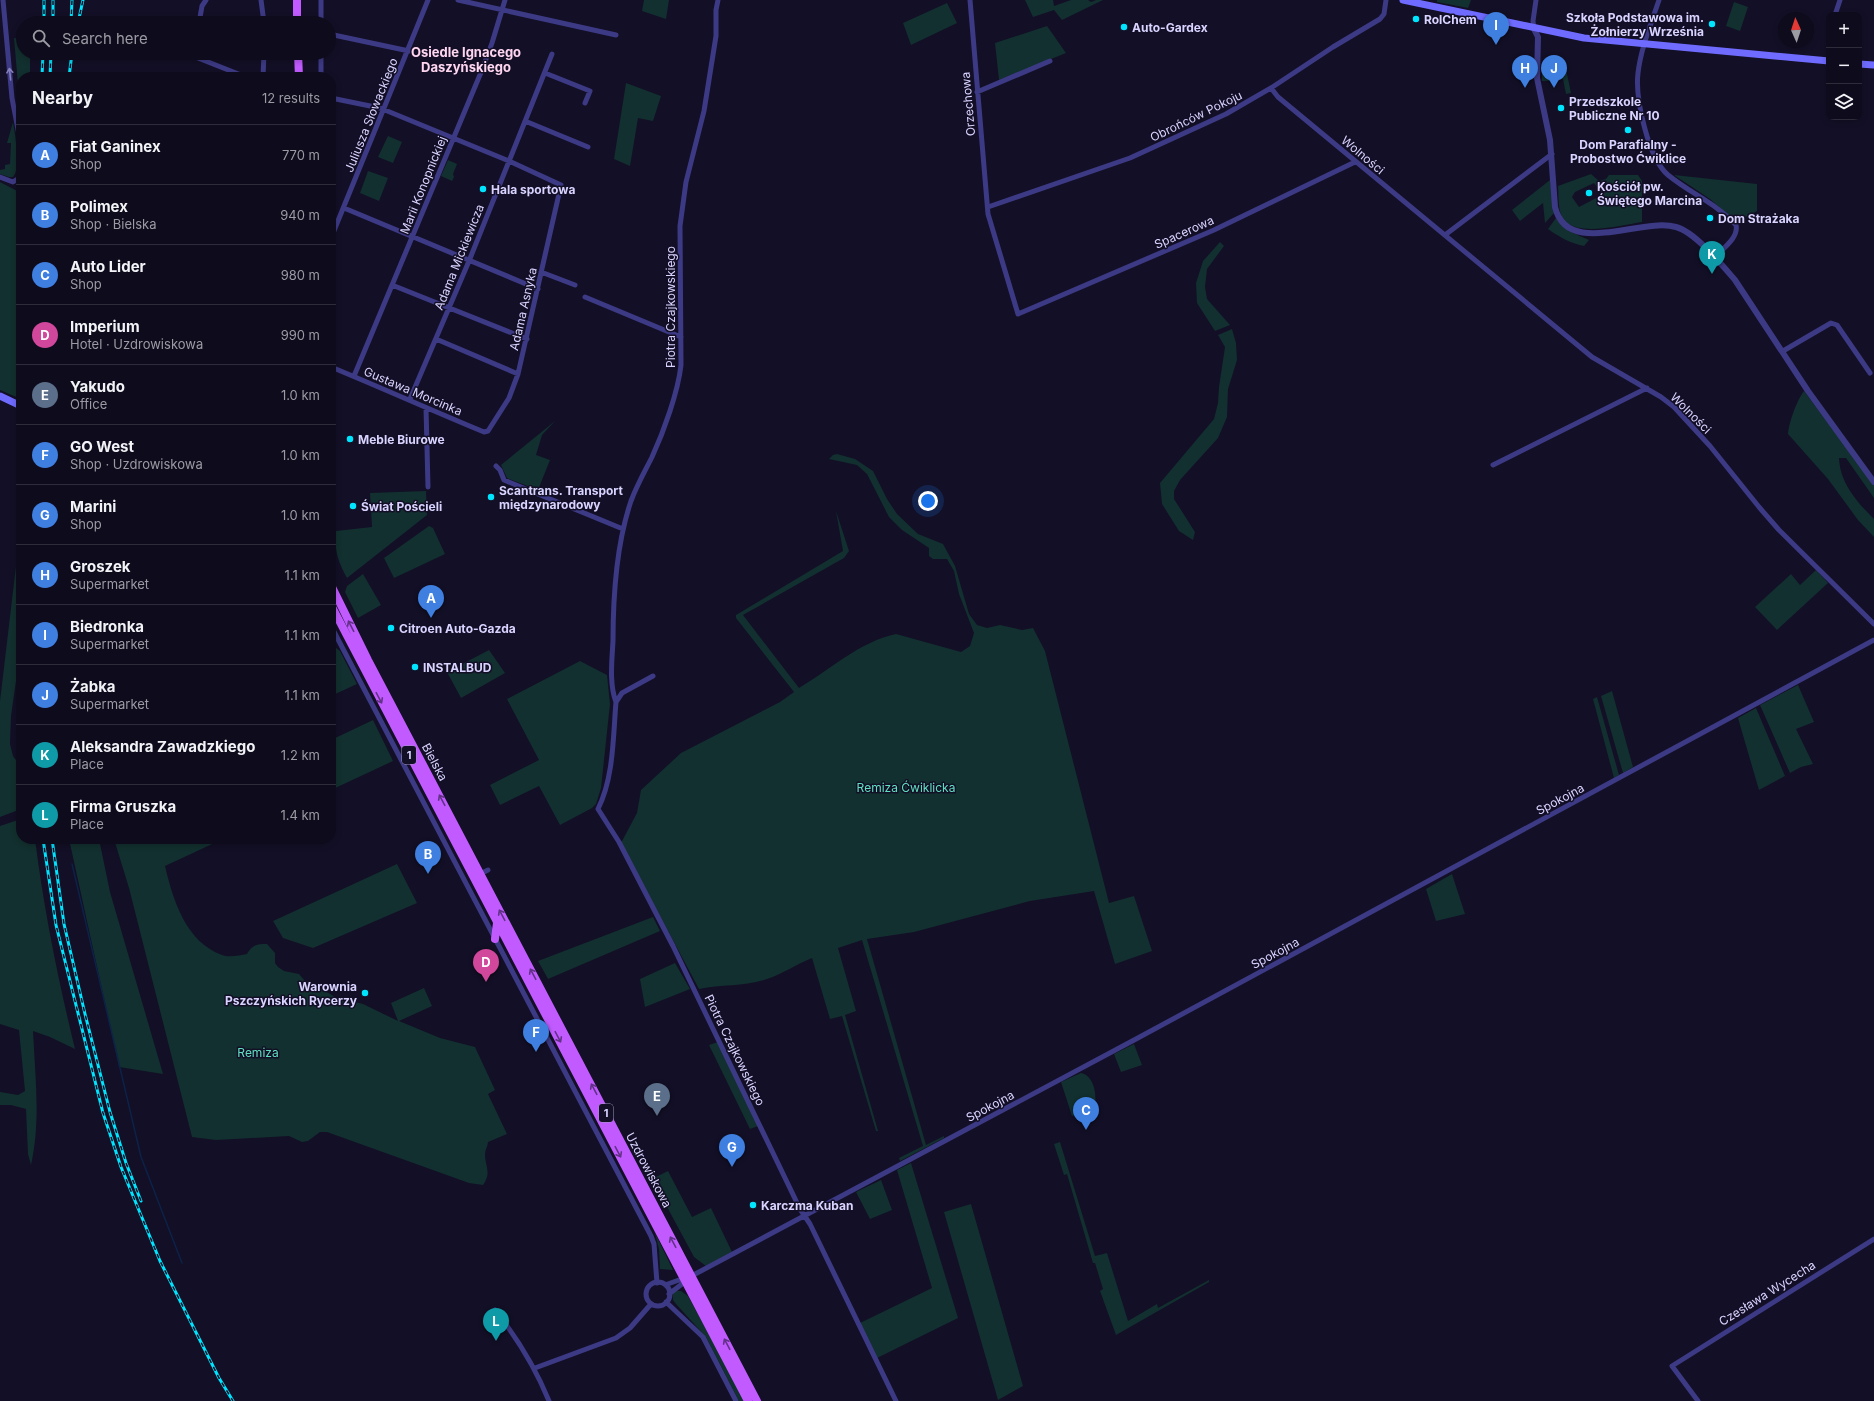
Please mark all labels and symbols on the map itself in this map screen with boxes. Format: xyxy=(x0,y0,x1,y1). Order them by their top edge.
place label: Szkoła Podstawowa im. Żołnierzy Września xyxy=(1566,10,1704,39)
place label: RolChem xyxy=(1424,12,1477,27)
pin: I xyxy=(1483,12,1509,45)
north arrow xyxy=(1778,12,1814,48)
marker: RolChem xyxy=(1411,14,1421,24)
marker: Szkoła Podstawowa im. Żołnierzy Września xyxy=(1707,19,1717,29)
place label: Auto-Gardex xyxy=(1132,20,1208,35)
marker: Auto-Gardex xyxy=(1119,22,1129,32)
district label: Osiedle Ignacego Daszyńskiego xyxy=(411,44,521,75)
pin: H xyxy=(1512,55,1538,88)
pin: J xyxy=(1541,55,1567,88)
street label: Juliusza Słowackiego xyxy=(341,56,401,174)
one-way arrow xyxy=(6,68,14,81)
street label: Orzechowa xyxy=(958,71,978,137)
street label: Obrońców Pokoju xyxy=(1148,87,1244,145)
place label: Przedszkole Publiczne Nr 10 xyxy=(1569,94,1660,123)
marker: Przedszkole Publiczne Nr 10 xyxy=(1556,103,1566,113)
marker: Dom Parafialny - Probostwo Ćwiklice xyxy=(1623,125,1633,135)
street label: Wolności xyxy=(1338,133,1388,177)
street label: Marii Konopnickiej xyxy=(397,134,449,236)
place label: Dom Parafialny - Probostwo Ćwiklice xyxy=(1570,137,1686,166)
place label: Kościół pw. Świętego Marcina xyxy=(1597,179,1702,208)
place label: Hala sportowa xyxy=(491,182,575,197)
marker: Hala sportowa xyxy=(478,184,488,194)
marker: Kościół pw. Świętego Marcina xyxy=(1584,188,1594,198)
street label: Adama Mickiewicza xyxy=(431,202,487,312)
place label: Dom Strażaka xyxy=(1718,211,1800,226)
street label: Spacerowa xyxy=(1152,212,1216,252)
marker: Dom Strażaka xyxy=(1705,213,1715,223)
pin: K xyxy=(1699,241,1725,274)
street label: Piotra Czajkowskiego xyxy=(663,246,678,368)
street label: Adama Asnyka xyxy=(506,266,540,352)
street label: Gustawa Morcinka xyxy=(361,363,465,419)
street label: Wolności xyxy=(1667,389,1715,437)
place label: Meble Biurowe xyxy=(358,432,445,447)
marker: Meble Biurowe xyxy=(345,434,355,444)
place label: Scantrans. Transport międzynarodowy xyxy=(499,483,623,512)
your location xyxy=(918,491,938,511)
marker: Scantrans. Transport międzynarodowy xyxy=(486,492,496,502)
place label: Świat Pościeli xyxy=(361,499,442,514)
marker: Świat Pościeli xyxy=(348,501,358,511)
pin: A xyxy=(418,585,444,618)
one-way arrow xyxy=(346,620,354,632)
place label: Citroen Auto-Gazda xyxy=(399,621,516,636)
marker: Citroen Auto-Gazda xyxy=(386,623,396,633)
place label: INSTALBUD xyxy=(423,660,492,675)
marker: INSTALBUD xyxy=(410,662,420,672)
one-way arrow xyxy=(376,692,384,704)
street label: Bielska xyxy=(419,741,451,783)
road number: 1 xyxy=(402,746,416,764)
park label: Remiza Ćwiklicka xyxy=(857,780,955,795)
street label: Spokojna xyxy=(1533,780,1587,818)
one-way arrow xyxy=(437,794,445,806)
pin: B xyxy=(415,841,441,874)
one-way arrow xyxy=(498,909,505,921)
street label: Spokojna xyxy=(1248,934,1302,972)
pin: D xyxy=(473,949,499,982)
one-way arrow xyxy=(529,969,537,981)
place label: Warownia Pszczyńskich Rycerzy xyxy=(225,979,358,1008)
marker: Warownia Pszczyńskich Rycerzy xyxy=(360,988,370,998)
street label: Piotra Czajkowskiego xyxy=(702,992,768,1108)
pin: F xyxy=(523,1019,549,1052)
one-way arrow xyxy=(555,1031,562,1043)
park label: Remiza xyxy=(237,1045,279,1060)
pin: E xyxy=(644,1083,670,1116)
one-way arrow xyxy=(589,1084,597,1096)
street label: Spokojna xyxy=(963,1087,1017,1125)
pin: C xyxy=(1073,1097,1099,1130)
road number: 1 xyxy=(599,1104,613,1122)
street label: Uzdrowiskowa xyxy=(623,1130,675,1210)
pin: G xyxy=(719,1134,745,1167)
one-way arrow xyxy=(615,1146,622,1158)
place label: Karczma Kuban xyxy=(761,1198,853,1213)
marker: Karczma Kuban xyxy=(748,1200,758,1210)
one-way arrow xyxy=(669,1236,677,1248)
street label: Czesława Wycecha xyxy=(1716,1257,1818,1329)
pin: L xyxy=(483,1308,509,1341)
one-way arrow xyxy=(723,1338,730,1350)

